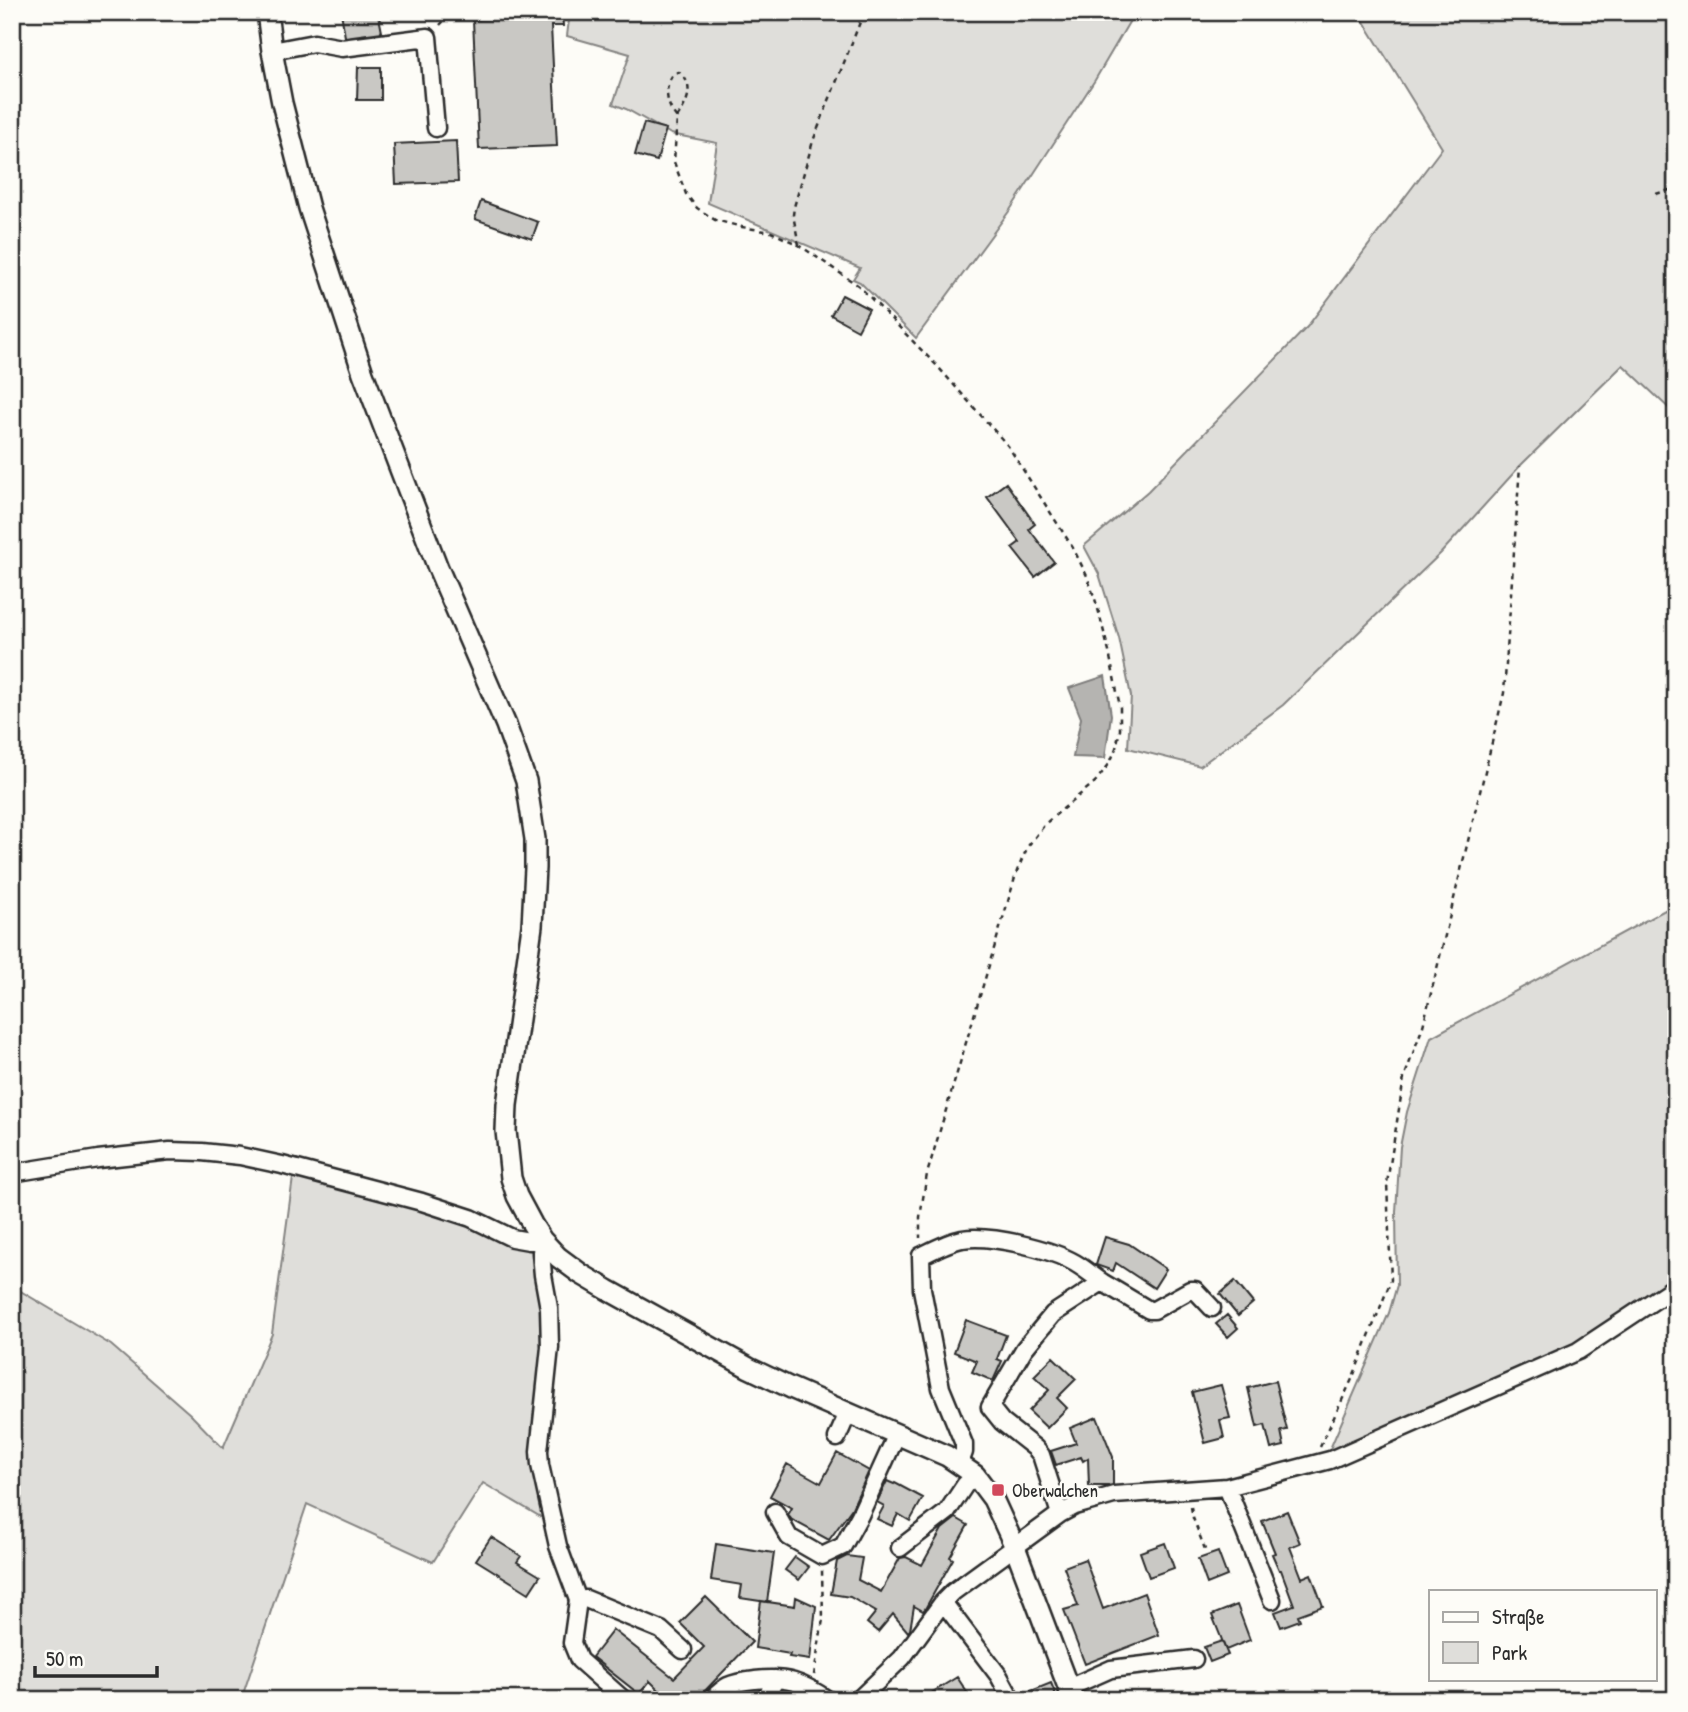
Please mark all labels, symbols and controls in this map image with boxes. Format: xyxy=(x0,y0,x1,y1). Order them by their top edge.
place label: Oberwalchen xyxy=(1012,1477,1098,1503)
marker: Oberwalchen xyxy=(990,1482,1006,1498)
legend xyxy=(1429,1590,1656,1680)
text: Straße xyxy=(1492,1602,1545,1631)
scale bar xyxy=(35,1635,158,1679)
text: Park xyxy=(1492,1638,1527,1667)
text: 50 m xyxy=(46,1644,83,1673)

